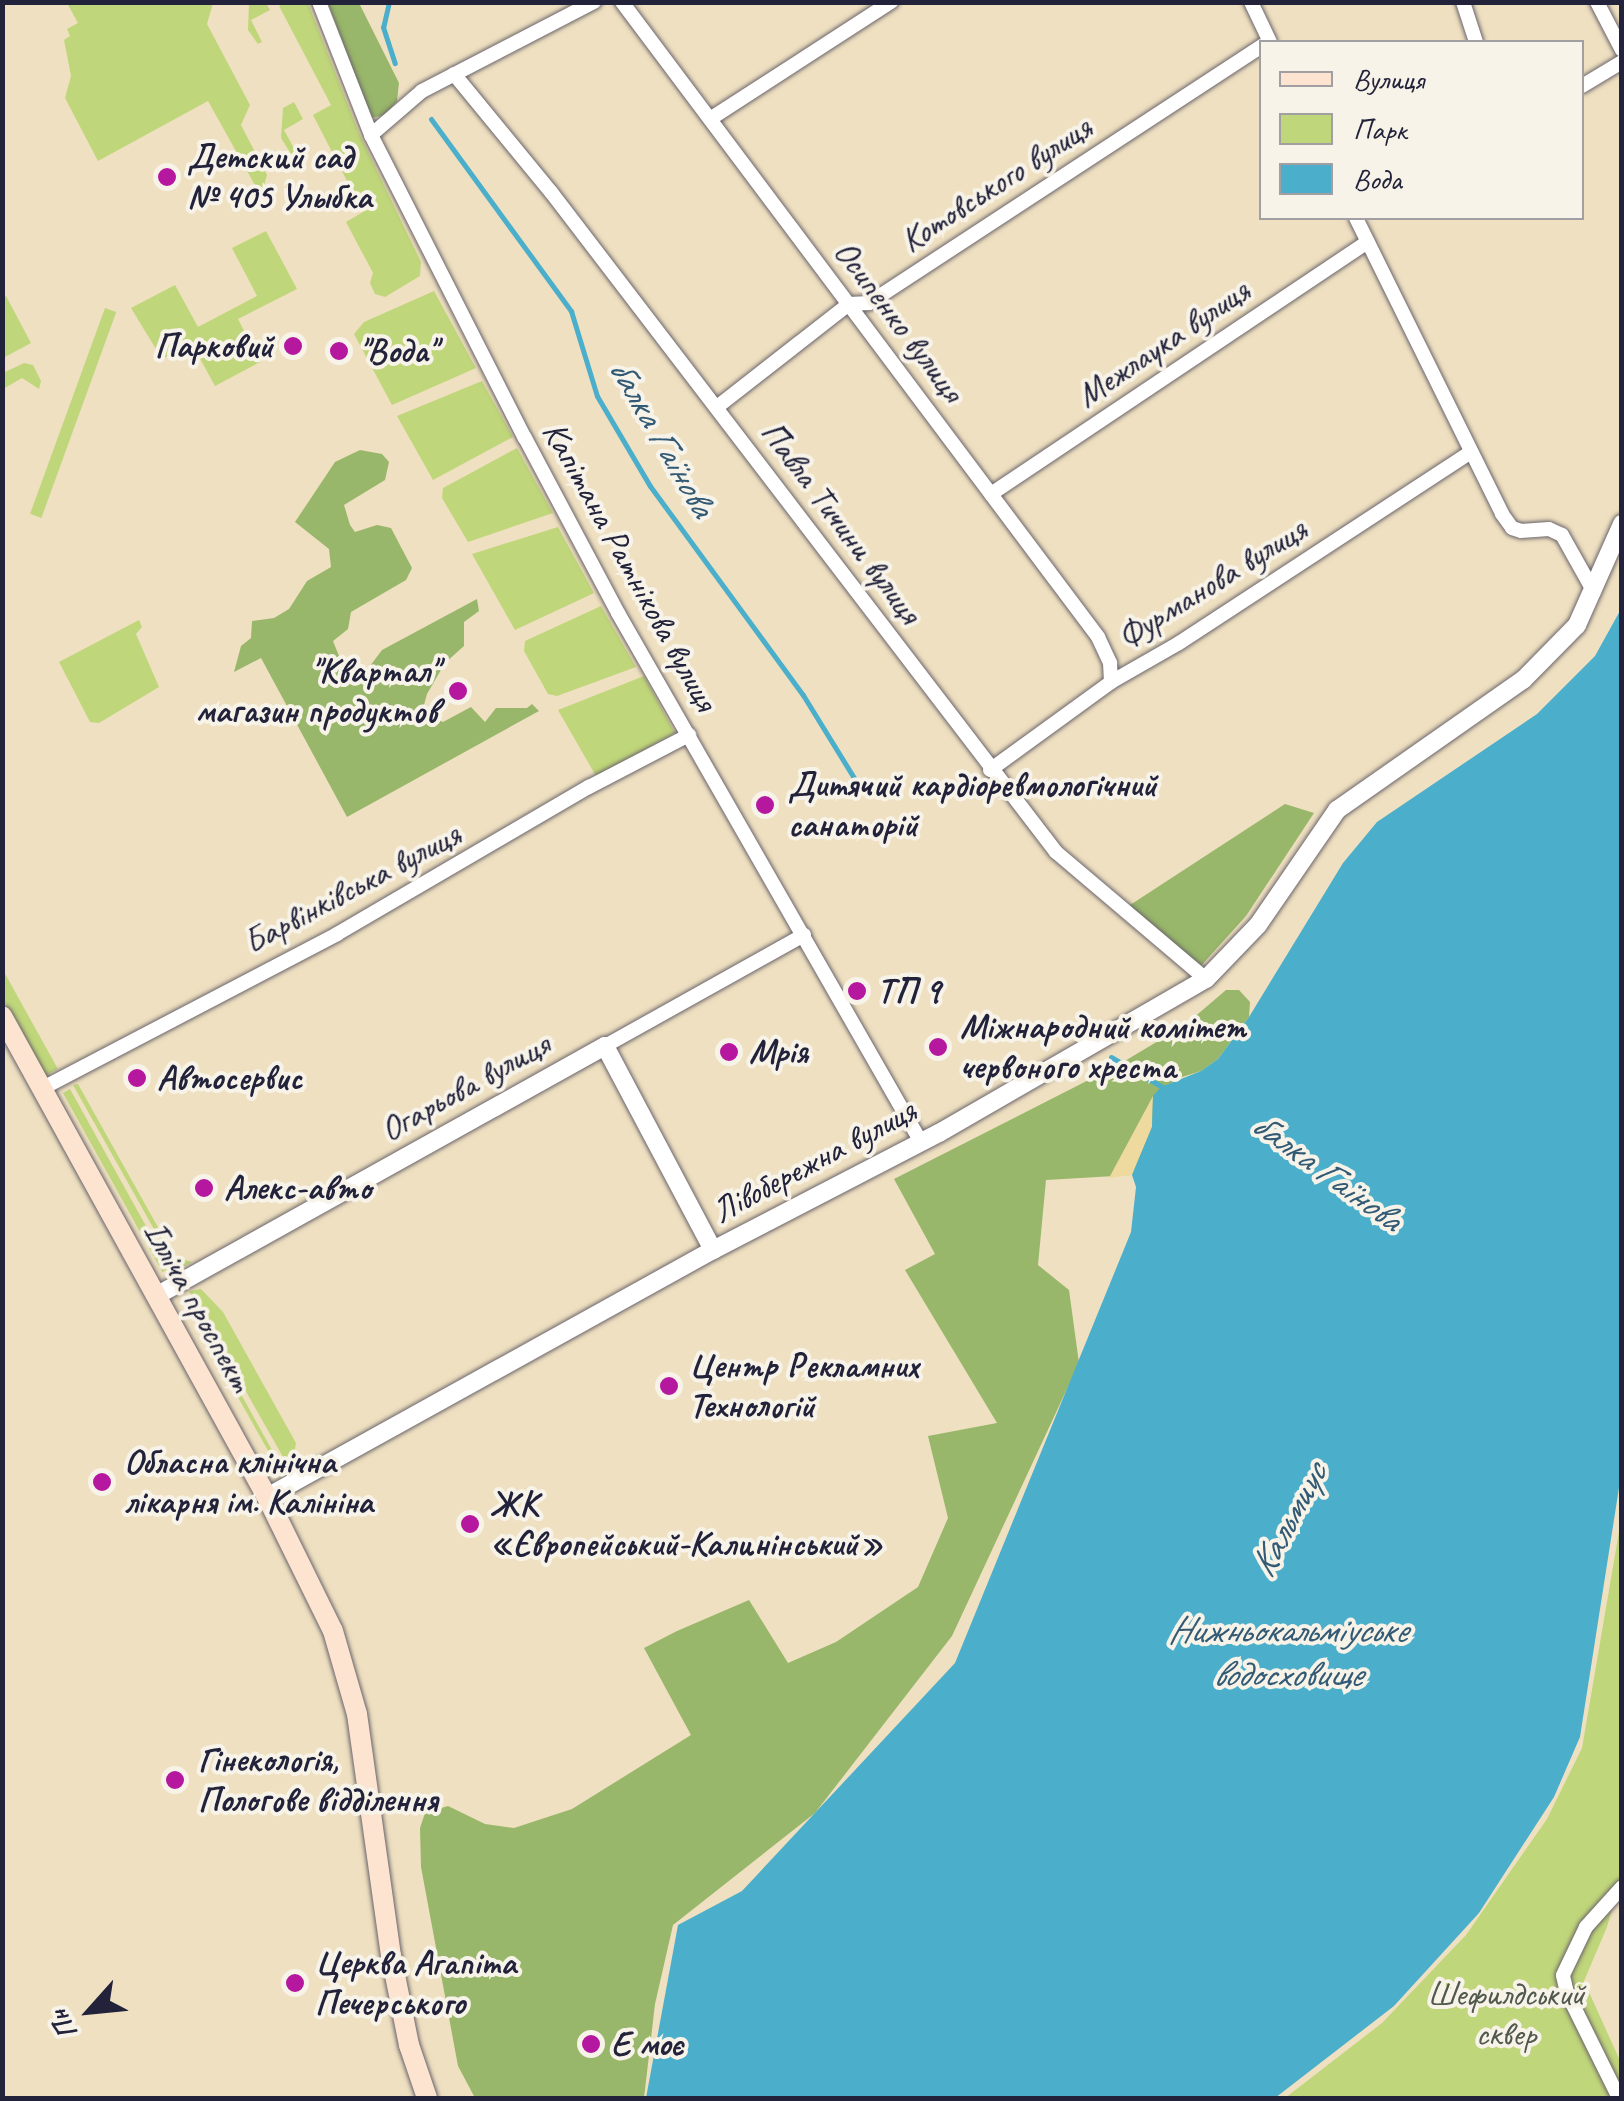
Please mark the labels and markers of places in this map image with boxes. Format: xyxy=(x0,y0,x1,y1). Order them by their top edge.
place label: Детский сад № 405 Улыбка xyxy=(187,136,371,218)
marker: Детский сад № 405 Улыбка xyxy=(156,166,178,188)
place label: Парковий xyxy=(155,325,273,367)
place label: "Вода" xyxy=(359,330,436,372)
marker: Парковий xyxy=(282,335,304,357)
marker: "Вода" xyxy=(328,340,350,362)
place label: "Квартал" магазин продуктов xyxy=(195,650,438,732)
marker: "Квартал" магазин продуктов xyxy=(447,680,469,702)
place label: Дитячий кардіоревмологічний санаторій xyxy=(788,764,1157,846)
marker: Дитячий кардіоревмологічний санаторій xyxy=(752,792,778,818)
place label: ТП 9 xyxy=(877,970,940,1012)
marker: ТП 9 xyxy=(846,980,868,1002)
place label: Міжнародний комітет червоного хреста xyxy=(960,1006,1246,1088)
place label: Мрія xyxy=(749,1031,808,1073)
marker: Міжнародний комітет червоного хреста xyxy=(925,1034,951,1060)
marker: Мрія xyxy=(718,1041,740,1063)
place label: Автосервис xyxy=(157,1057,302,1099)
marker: Автосервис xyxy=(126,1067,148,1089)
place label: Алекс-авто xyxy=(224,1167,371,1209)
marker: Алекс-авто xyxy=(193,1177,215,1199)
place label: Центр Рекламних Технологій xyxy=(689,1345,916,1427)
marker: Центр Рекламних Технологій xyxy=(658,1375,680,1397)
place label: Обласна клінічна лікарня ім. Калініна xyxy=(124,1441,373,1523)
marker: Обласна клінічна лікарня ім. Калініна xyxy=(89,1469,115,1495)
place label: ЖК «Європейський-Калинінський» xyxy=(490,1483,883,1565)
marker: ЖК «Європейський-Калинінський» xyxy=(459,1513,481,1535)
place label: Гінекологія, Пологове відділення xyxy=(198,1739,438,1821)
marker: Гінекологія, Пологове відділення xyxy=(162,1767,188,1793)
place label: Церква Агапіта Печерського xyxy=(315,1942,515,2024)
marker: Церква Агапіта Печерського xyxy=(284,1972,306,1994)
place label: Е моє xyxy=(611,2023,684,2065)
marker: Е моє xyxy=(580,2033,602,2055)

